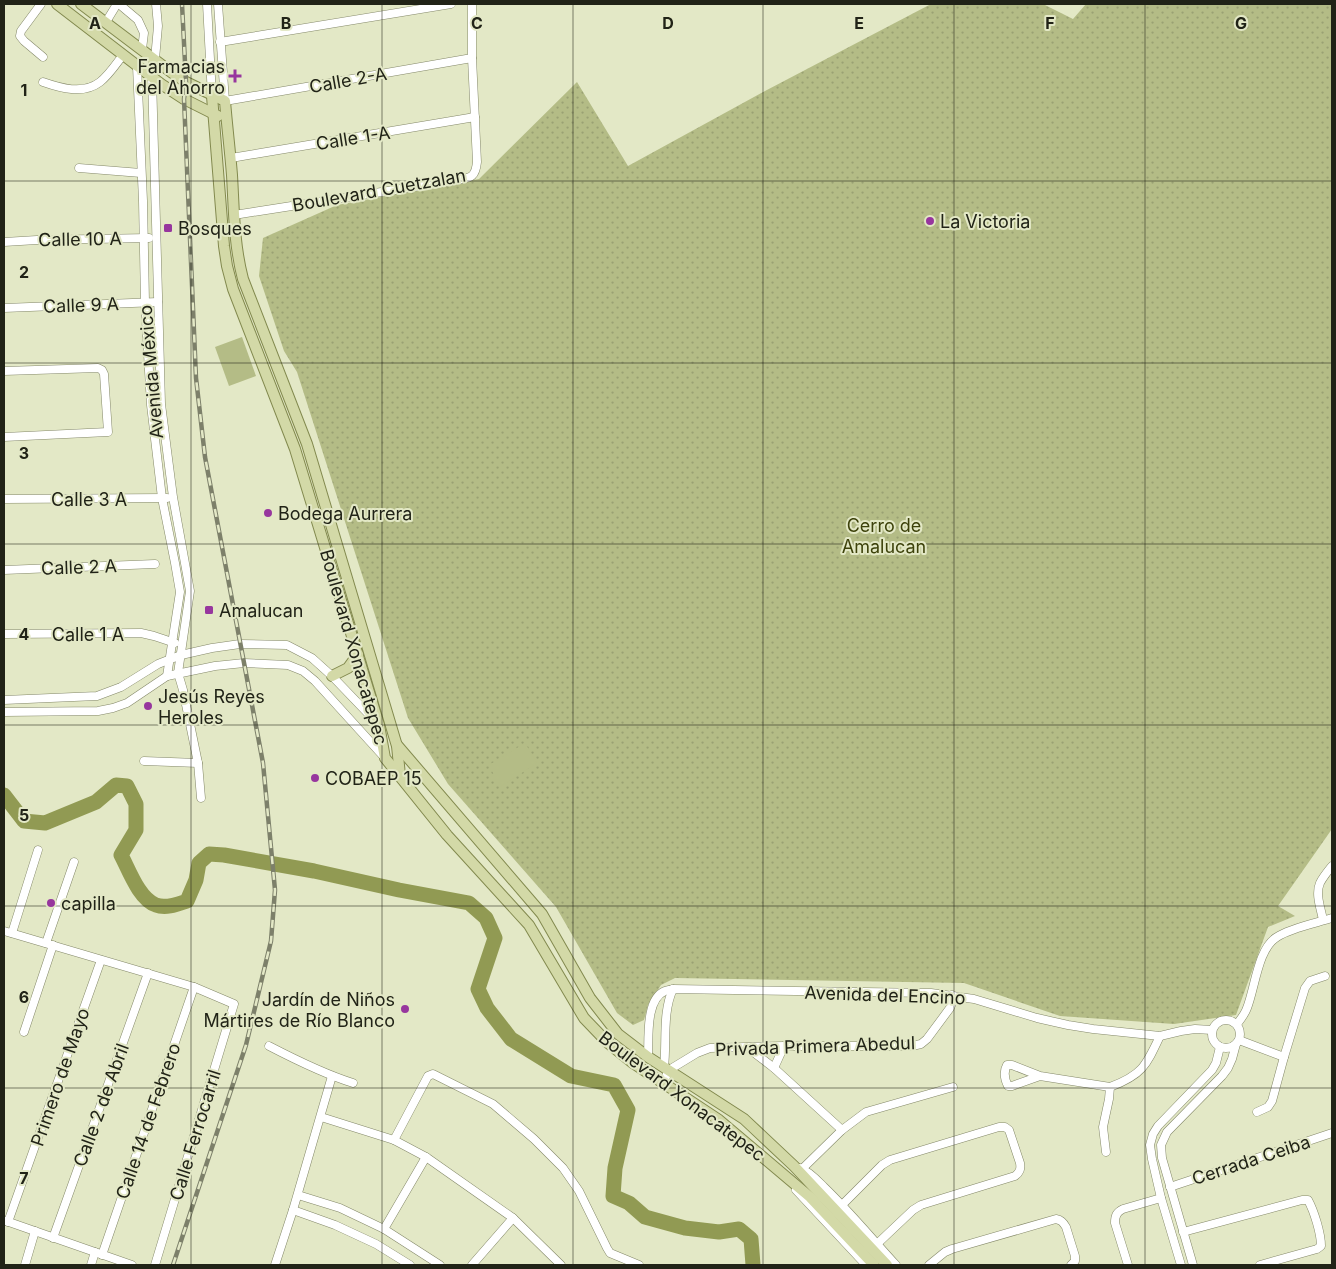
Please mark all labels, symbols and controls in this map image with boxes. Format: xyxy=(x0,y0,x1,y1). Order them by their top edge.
text: A xyxy=(89,13,101,33)
text: B xyxy=(281,13,291,33)
text: C xyxy=(471,13,483,33)
text: D xyxy=(662,13,674,33)
text: E xyxy=(854,13,864,33)
text: F xyxy=(1045,13,1055,33)
text: G xyxy=(1235,13,1247,33)
place label: Farmacias del Ahorro xyxy=(136,56,225,98)
street label: Calle 2-A xyxy=(307,63,389,97)
marker: Farmacias del Ahorro xyxy=(229,70,241,82)
text: 1 xyxy=(21,80,27,100)
street label: Calle 1-A xyxy=(314,122,392,154)
street label: Boulevard Cuetzalan xyxy=(291,164,467,216)
place label: La Victoria xyxy=(940,211,1030,232)
marker: La Victoria xyxy=(924,215,936,227)
place label: Bosques xyxy=(178,218,252,239)
marker: Bosques xyxy=(162,222,174,234)
street label: Calle 10 A xyxy=(38,228,122,250)
text: 2 xyxy=(19,262,29,282)
street label: Calle 9 A xyxy=(43,293,119,317)
street label: Avenida México xyxy=(135,304,167,440)
text: 3 xyxy=(19,443,29,463)
street label: Calle 3 A xyxy=(51,489,127,510)
place label: Bodega Aurrera xyxy=(278,503,412,524)
marker: Bodega Aurrera xyxy=(262,507,274,519)
park label: Cerro de Amalucan xyxy=(842,515,926,557)
street label: Boulevard Xonacatepec xyxy=(316,547,392,747)
street label: Calle 2 A xyxy=(41,555,117,579)
place label: Amalucan xyxy=(219,600,304,621)
marker: Amalucan xyxy=(203,604,215,616)
text: 4 xyxy=(19,624,30,644)
street label: Calle 1 A xyxy=(52,624,124,645)
place label: Jesús Reyes Heroles xyxy=(158,686,265,728)
marker: Jesús Reyes Heroles xyxy=(142,700,154,712)
place label: COBAEP 15 xyxy=(325,768,422,789)
marker: COBAEP 15 xyxy=(309,772,321,784)
text: 5 xyxy=(19,805,29,825)
place label: capilla xyxy=(61,893,116,914)
marker: capilla xyxy=(45,897,57,909)
street label: Avenida del Encino xyxy=(804,982,966,1008)
text: 6 xyxy=(19,987,29,1007)
place label: Jardín de Niños Mártires de Río Blanco xyxy=(203,989,395,1031)
marker: Jardín de Niños Mártires de Río Blanco xyxy=(399,1003,411,1015)
street label: Primero de Mayo xyxy=(27,1005,93,1149)
street label: Boulevard Xonacatepec xyxy=(595,1027,769,1165)
street label: Privada Primera Abedul xyxy=(715,1032,915,1060)
street label: Calle 14 de Febrero xyxy=(111,1040,185,1202)
street label: Calle 2 de Abril xyxy=(69,1041,133,1169)
street label: Calle Ferrocarril xyxy=(165,1067,225,1203)
street label: Cerrada Ceiba xyxy=(1189,1131,1313,1189)
text: 7 xyxy=(19,1168,29,1188)

